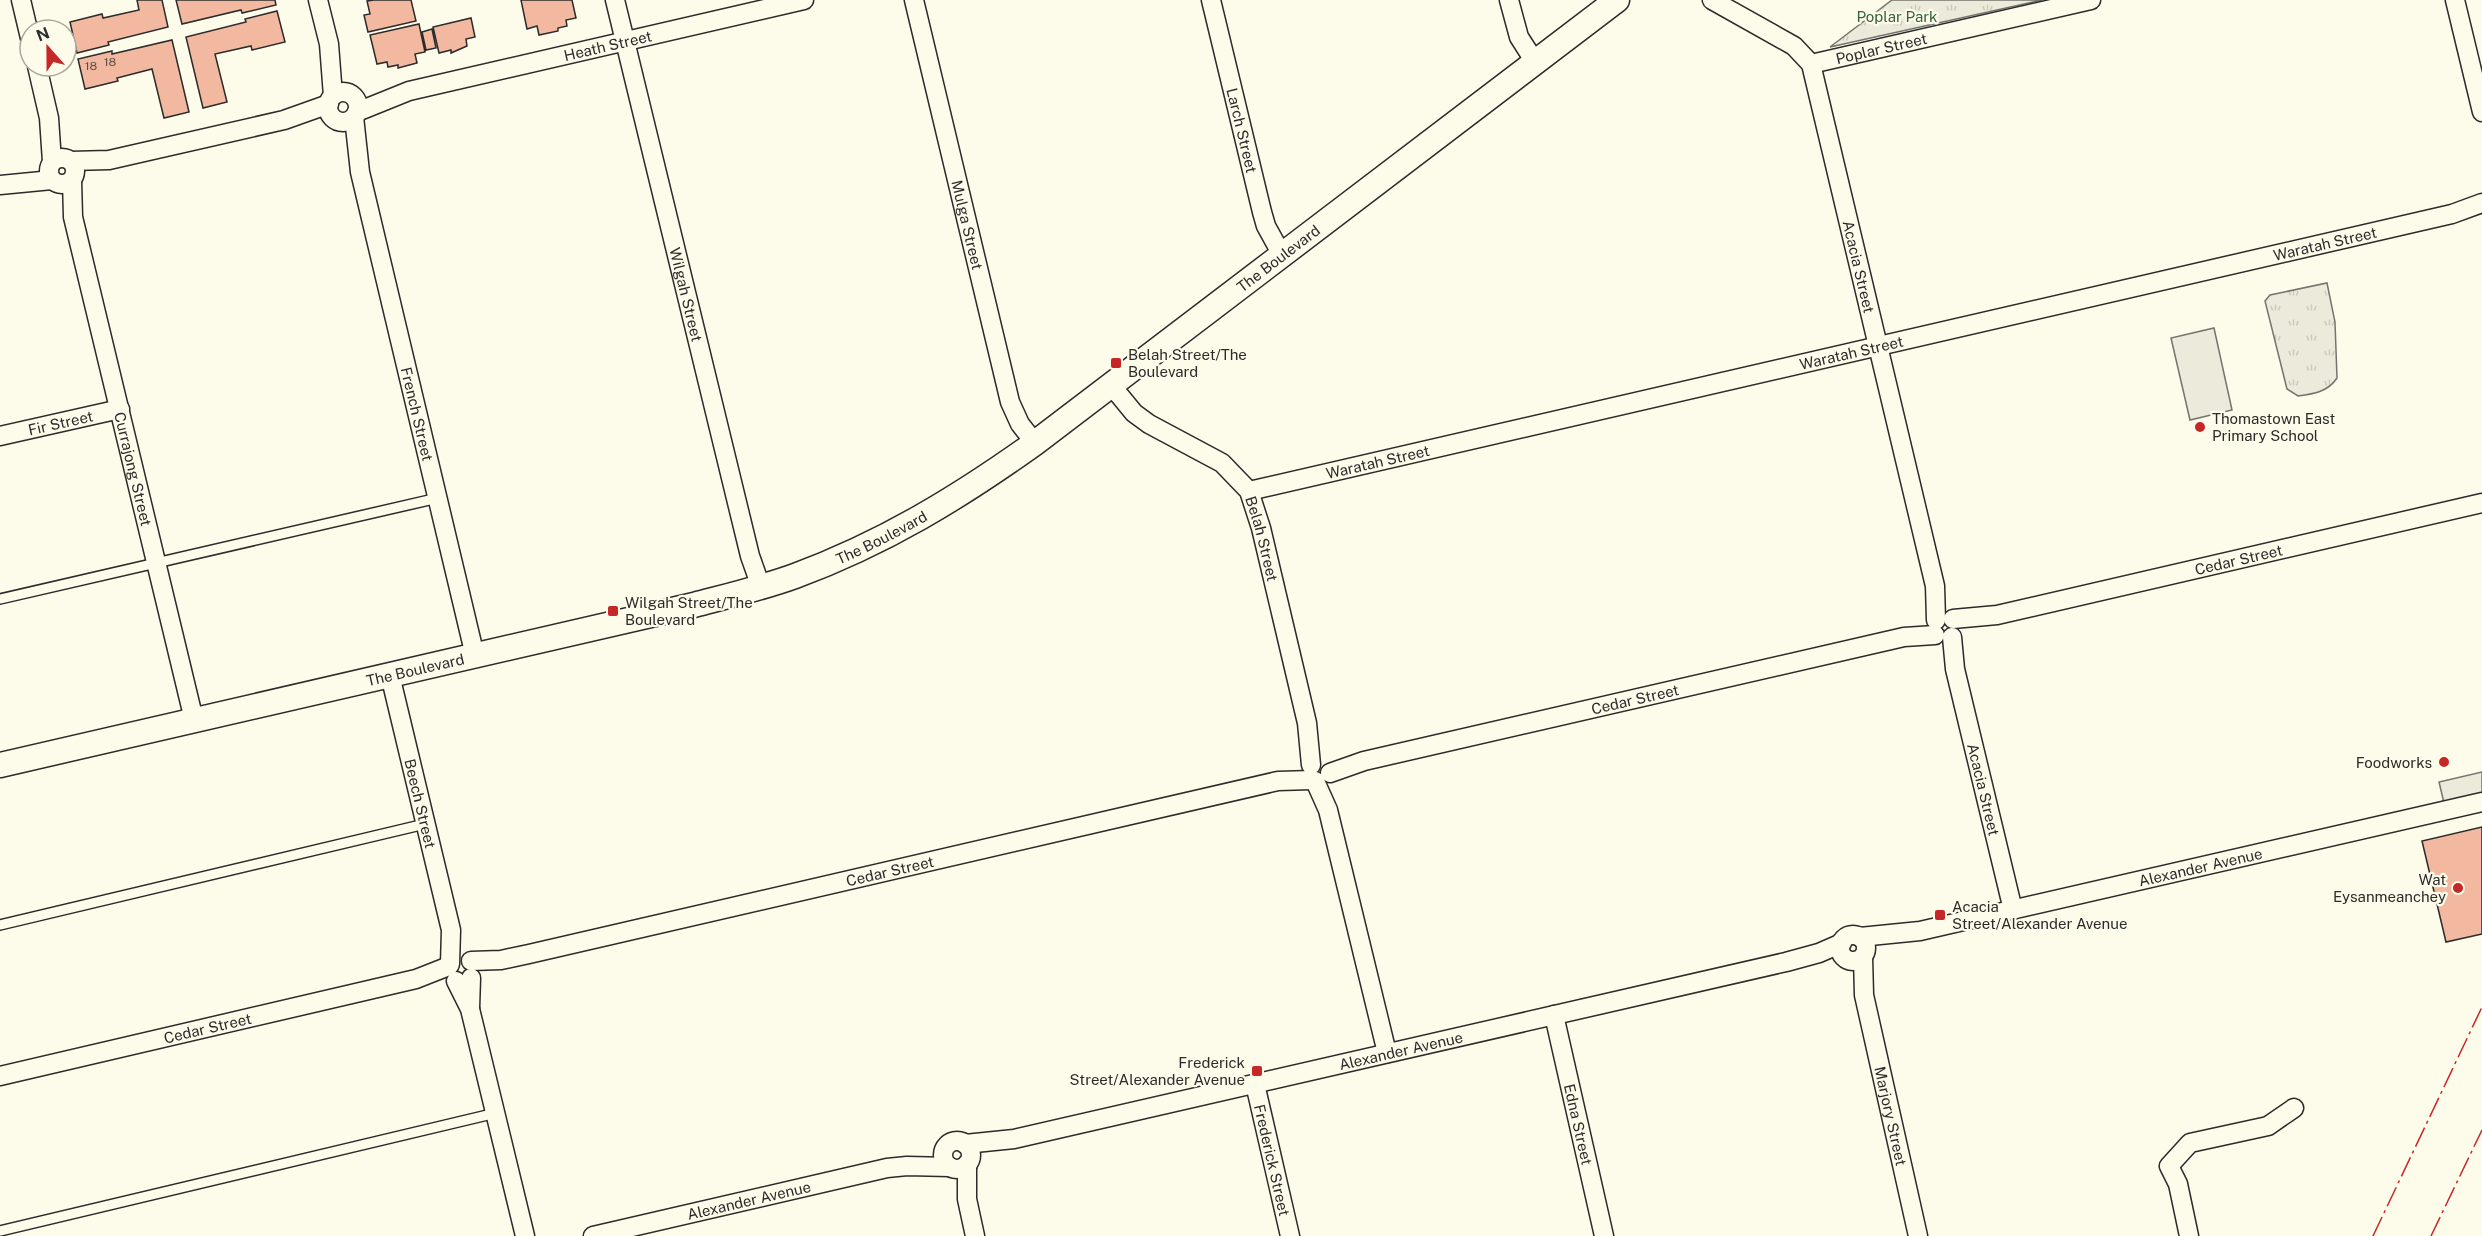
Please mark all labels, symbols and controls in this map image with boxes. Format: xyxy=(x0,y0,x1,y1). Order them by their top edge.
park label: Poplar Park xyxy=(1856,8,1938,25)
north arrow xyxy=(18,18,78,78)
text: N xyxy=(34,23,52,46)
street label: Heath Street xyxy=(562,27,654,64)
street label: Poplar Street xyxy=(1834,29,1929,67)
house number: 18 xyxy=(104,55,117,69)
house number: 18 xyxy=(85,59,98,73)
street label: Larch Street xyxy=(1224,86,1261,175)
street label: Mulga Street xyxy=(949,178,987,271)
street label: Acacia Street xyxy=(1840,219,1878,315)
street label: The Boulevard xyxy=(1233,221,1323,295)
street label: Waratah Street xyxy=(2271,223,2378,263)
street label: Wilgah Street xyxy=(667,246,706,343)
street label: Waratah Street xyxy=(1798,332,1905,372)
place label: Belah Street/The Boulevard xyxy=(1128,346,1247,380)
marker: Belah Street/The Boulevard xyxy=(1109,356,1123,370)
street label: French Street xyxy=(398,365,437,463)
street label: Fir Street xyxy=(26,407,95,438)
street label: Currajong Street xyxy=(112,410,156,528)
place label: Thomastown East Primary School xyxy=(2212,410,2335,444)
marker: Thomastown East Primary School xyxy=(2193,420,2207,434)
street label: Waratah Street xyxy=(1324,441,1431,482)
street label: Belah Street xyxy=(1243,494,1282,583)
street label: The Boulevard xyxy=(833,507,930,567)
street label: Cedar Street xyxy=(2193,541,2284,578)
place label: Wilgah Street/The Boulevard xyxy=(625,594,753,628)
marker: Wilgah Street/The Boulevard xyxy=(606,604,620,618)
street label: The Boulevard xyxy=(365,650,466,689)
street label: Cedar Street xyxy=(1589,680,1681,717)
street label: Acacia Street xyxy=(1965,742,2003,837)
place label: Foodworks xyxy=(2356,754,2432,771)
marker: Foodworks xyxy=(2437,755,2451,769)
street label: Beech Street xyxy=(402,757,440,850)
street label: Alexander Avenue xyxy=(2137,844,2264,889)
street label: Cedar Street xyxy=(844,852,935,889)
place label: Wat Eysanmeanchey xyxy=(2333,871,2446,905)
marker: Wat Eysanmeanchey xyxy=(2451,881,2465,895)
place label: Acacia Street/Alexander Avenue xyxy=(1952,898,2127,932)
marker: Acacia Street/Alexander Avenue xyxy=(1933,908,1947,922)
street label: Cedar Street xyxy=(162,1009,253,1046)
street label: Alexander Avenue xyxy=(1337,1028,1464,1073)
place label: Frederick Street/Alexander Avenue xyxy=(1070,1054,1245,1088)
marker: Frederick Street/Alexander Avenue xyxy=(1250,1064,1264,1078)
street label: Marjory Street xyxy=(1872,1065,1911,1167)
street label: Edna Street xyxy=(1561,1082,1596,1167)
street label: Frederick Street xyxy=(1251,1102,1294,1218)
street label: Alexander Avenue xyxy=(685,1177,812,1222)

